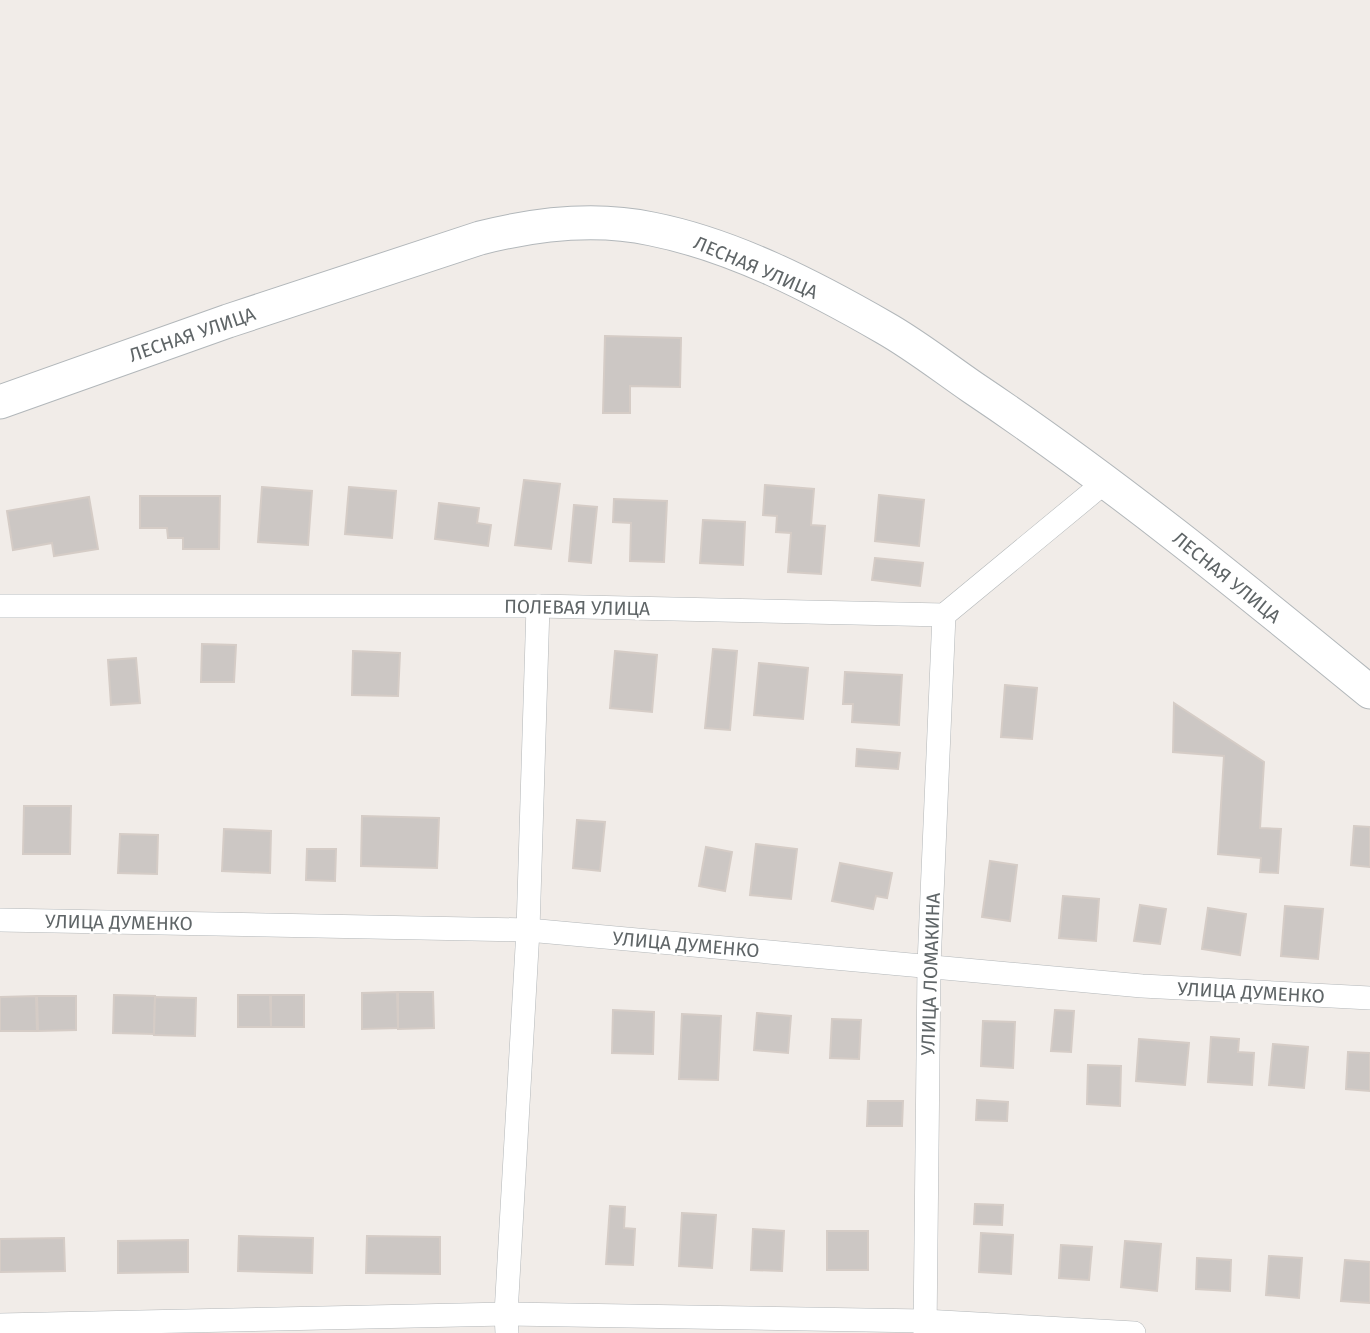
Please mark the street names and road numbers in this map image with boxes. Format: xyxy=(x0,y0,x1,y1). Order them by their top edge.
street label: ЛЕСНАЯ УЛИЦА xyxy=(690,231,821,304)
street label: ЛЕСНАЯ УЛИЦА xyxy=(126,302,259,367)
street label: ЛЕСНАЯ УЛИЦА xyxy=(1168,527,1285,628)
street label: ПОЛЕВАЯ УЛИЦА xyxy=(504,595,650,620)
street label: УЛИЦА ЛОМАКИНА xyxy=(916,892,945,1056)
street label: УЛИЦА ДУМЕНКО xyxy=(45,910,193,935)
street label: УЛИЦА ДУМЕНКО xyxy=(611,927,760,962)
street label: УЛИЦА ДУМЕНКО xyxy=(1177,977,1325,1008)

